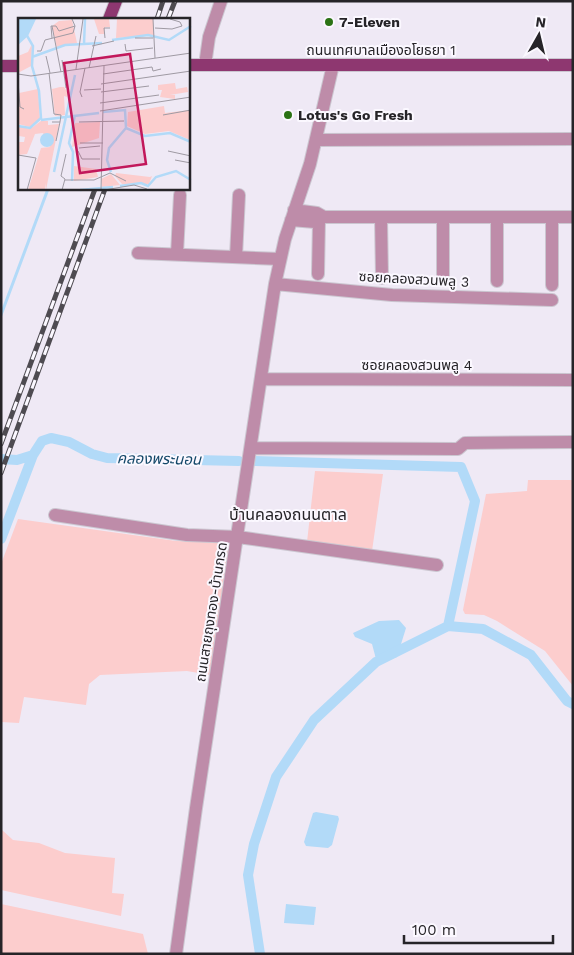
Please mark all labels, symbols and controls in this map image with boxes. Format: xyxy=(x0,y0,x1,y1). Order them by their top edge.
north arrow xyxy=(514,10,564,60)
text: N xyxy=(535,13,547,31)
place label: 7-Eleven xyxy=(339,14,400,30)
marker: 7-Eleven xyxy=(323,16,335,28)
inset map xyxy=(18,18,190,190)
street label: ถนนเทศบาลเมืองอโยธยา 1 xyxy=(306,42,456,58)
place label: Lotus's Go Fresh xyxy=(298,107,413,123)
marker: Lotus's Go Fresh xyxy=(282,109,294,121)
street label: ซอยคลองสวนพลู 3 xyxy=(358,268,470,291)
street label: ซอยคลองสวนพลู 4 xyxy=(362,357,472,374)
water label: คลองพระนอน xyxy=(117,449,202,469)
district label: บ้านคลองถนนตาล xyxy=(229,505,347,524)
street label: ถนนสายถุงทอง-บ้านกรด xyxy=(192,541,231,683)
scale bar xyxy=(404,912,553,944)
text: 100 m xyxy=(412,921,456,939)

